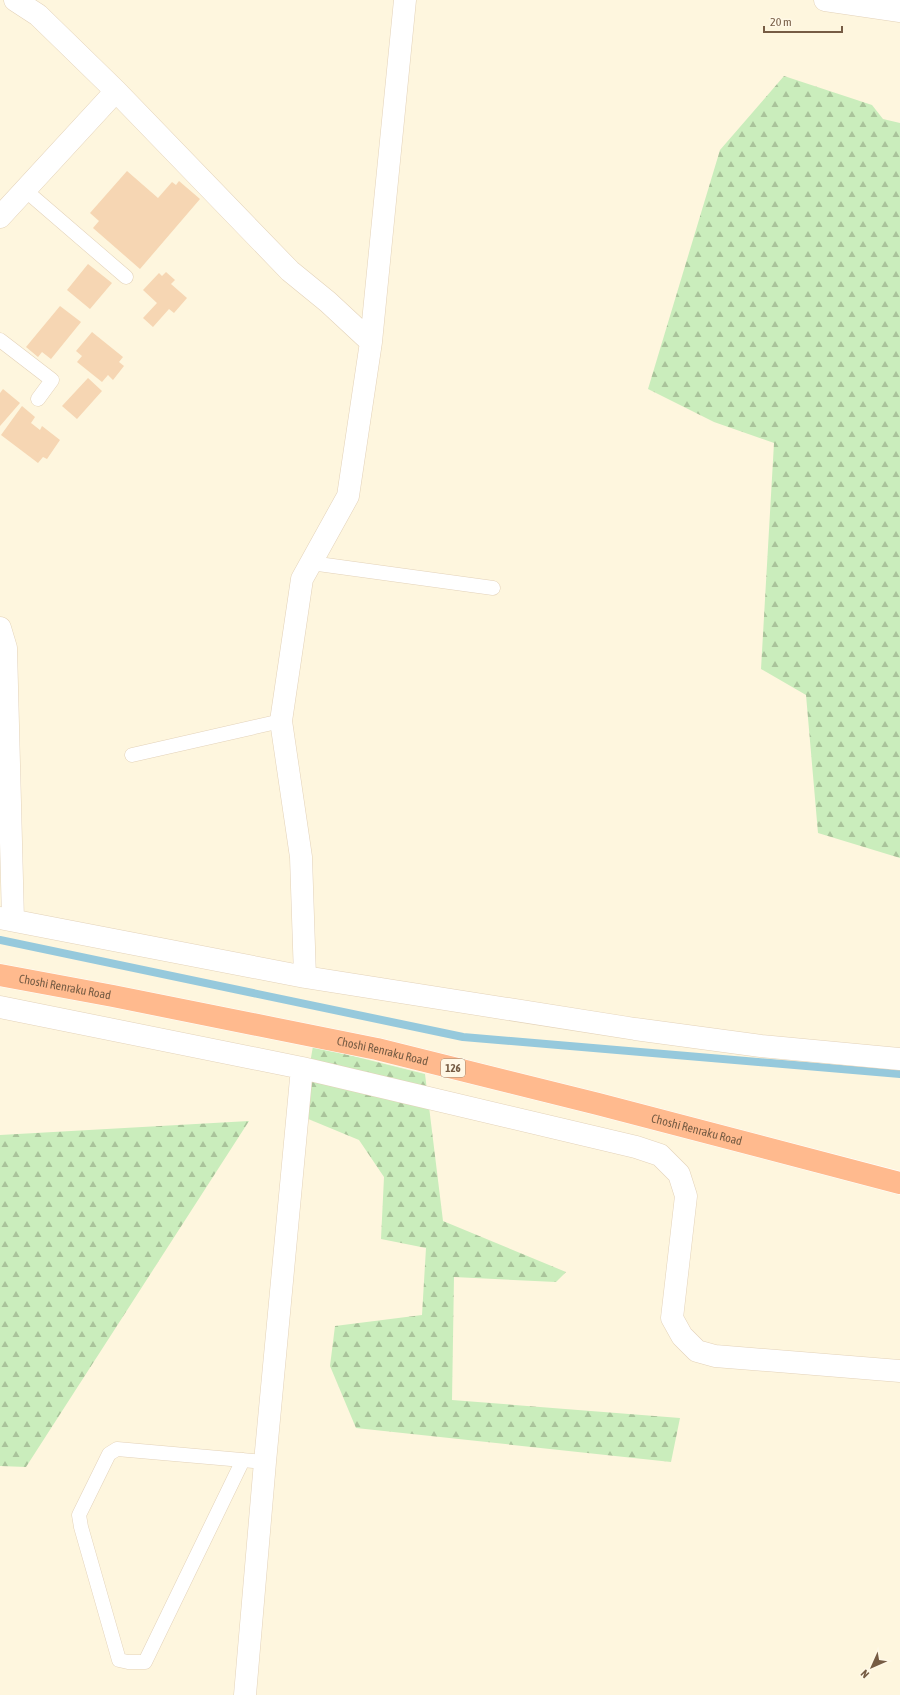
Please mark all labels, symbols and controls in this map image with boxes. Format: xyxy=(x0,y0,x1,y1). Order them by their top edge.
scale bar xyxy=(764,8,842,34)
text: 20 m xyxy=(770,15,792,29)
street label: Choshi Renraku Road xyxy=(18,972,112,1002)
street label: Choshi Renraku Road xyxy=(336,1034,430,1068)
road number: 126 xyxy=(441,1059,465,1077)
street label: Choshi Renraku Road xyxy=(650,1111,744,1148)
north arrow xyxy=(852,1647,892,1687)
text: N xyxy=(858,1668,871,1681)

